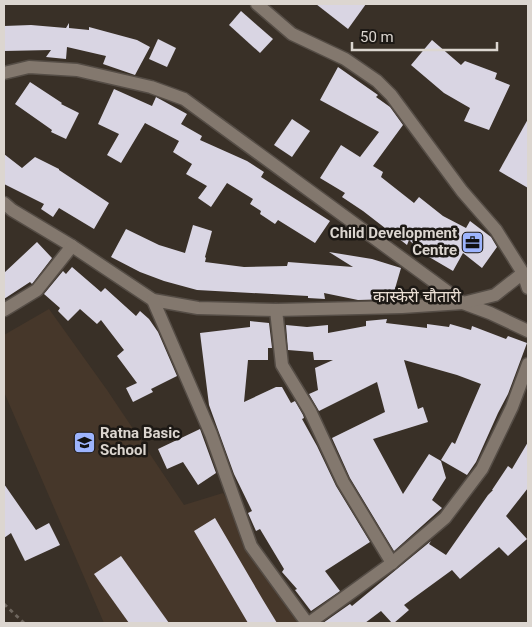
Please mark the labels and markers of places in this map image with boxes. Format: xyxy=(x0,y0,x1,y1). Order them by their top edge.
place label: Child Development Centre xyxy=(330,224,457,259)
office icon: Child Development Centre xyxy=(461,230,485,254)
place label: Ratna Basic School xyxy=(100,424,180,459)
school or university icon: Ratna Basic School xyxy=(72,430,96,454)

